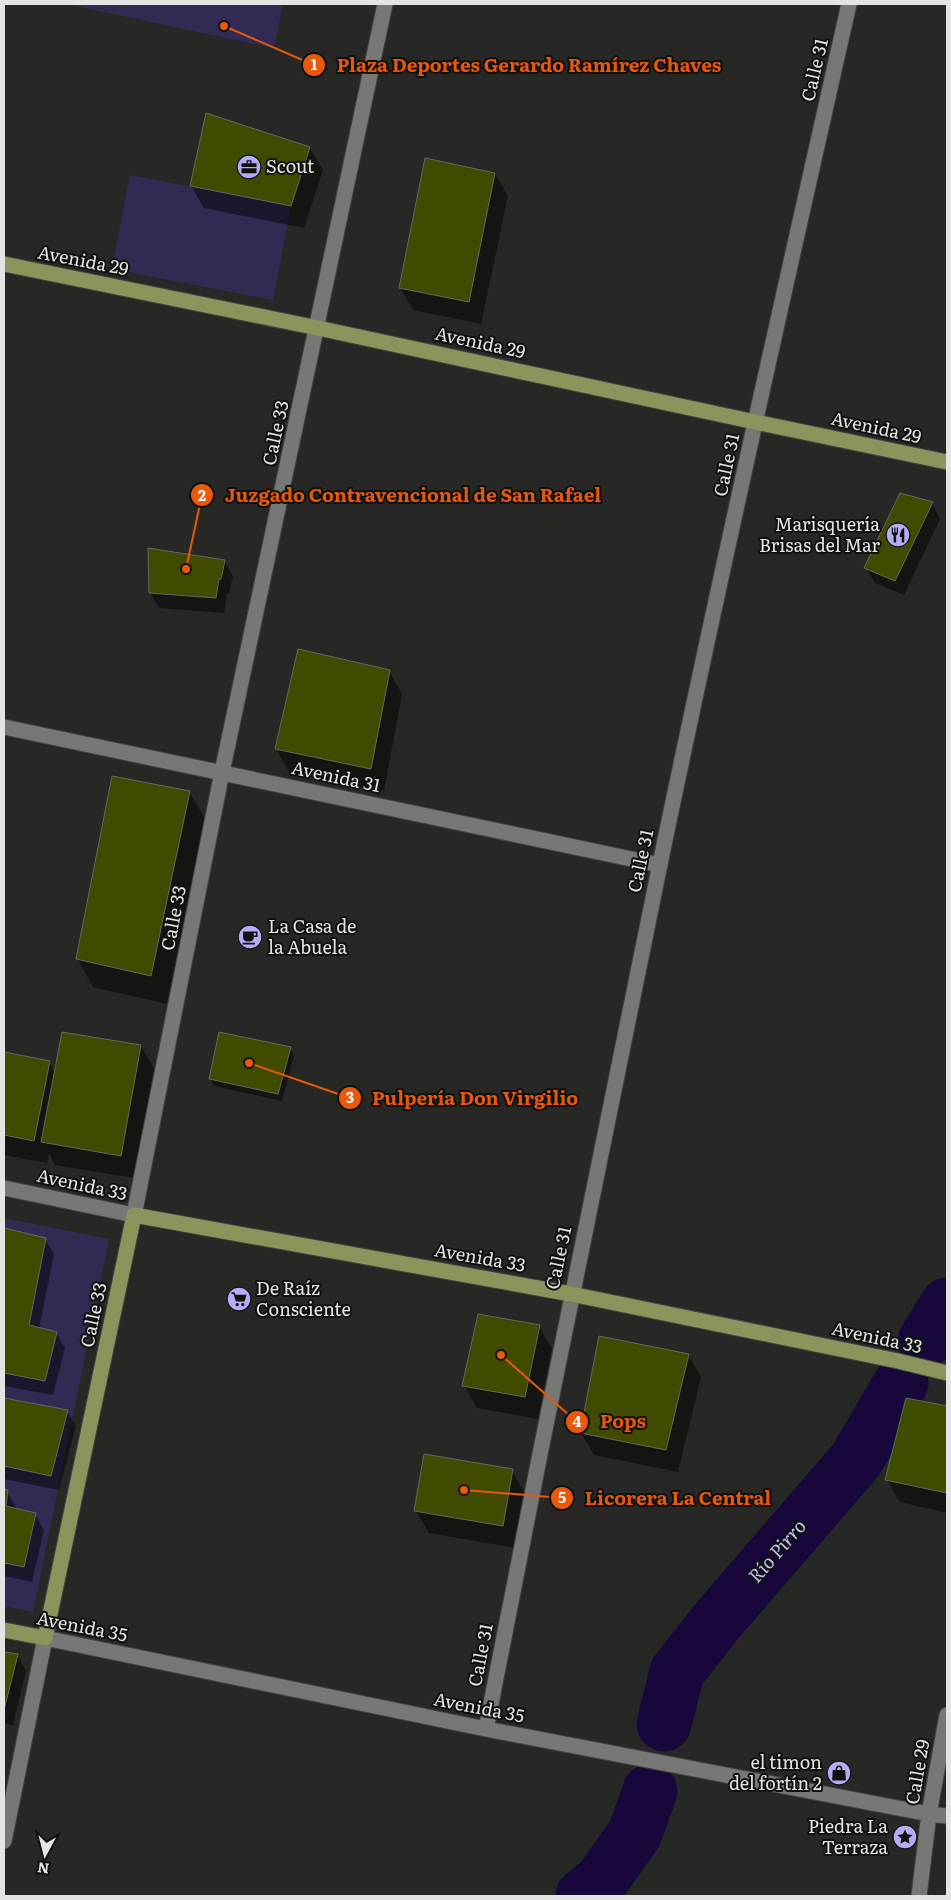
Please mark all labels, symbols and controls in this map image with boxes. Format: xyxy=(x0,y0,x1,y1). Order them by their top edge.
street label: Calle 31 xyxy=(793,35,834,104)
callout: Plaza Deportes Gerardo Ramírez Chaves xyxy=(302,48,732,82)
text: Plaza Deportes Gerardo Ramírez Chaves xyxy=(337,50,721,78)
text: 1 xyxy=(311,52,317,75)
place label: Scout xyxy=(266,152,315,179)
office icon: Scout xyxy=(236,154,262,180)
street label: Avenida 29 xyxy=(36,238,131,282)
street label: Avenida 29 xyxy=(433,319,528,364)
street label: Calle 33 xyxy=(254,398,295,468)
street label: Avenida 29 xyxy=(829,404,924,449)
street label: Calle 31 xyxy=(706,431,745,499)
callout: Juzgado Contravencional de San Rafael xyxy=(190,478,611,512)
text: Juzgado Contravencional de San Rafael xyxy=(225,480,601,508)
text: 2 xyxy=(198,483,206,506)
place label: Marisquería Brisas del Mar xyxy=(759,510,880,558)
restaurant icon: Marisquería Brisas del Mar xyxy=(885,522,911,548)
street label: Avenida 31 xyxy=(289,753,383,798)
street label: Calle 31 xyxy=(620,827,659,895)
street label: Calle 33 xyxy=(153,883,192,953)
place label: La Casa de la Abuela xyxy=(268,912,356,960)
cafe icon: La Casa de la Abuela xyxy=(237,924,263,950)
callout: Pulpería Don Virgilio xyxy=(337,1081,588,1115)
text: Pulpería Don Virgilio xyxy=(372,1083,578,1111)
text: 3 xyxy=(346,1085,354,1108)
street label: Avenida 33 xyxy=(34,1161,130,1206)
street label: Calle 31 xyxy=(538,1224,577,1292)
street label: Avenida 33 xyxy=(433,1235,528,1278)
place label: De Raíz Consciente xyxy=(256,1274,351,1322)
street label: Calle 33 xyxy=(72,1280,113,1350)
supermarket icon: De Raíz Consciente xyxy=(226,1286,252,1312)
street label: Avenida 33 xyxy=(829,1314,925,1359)
callout: Pops xyxy=(565,1405,655,1439)
text: Pops xyxy=(600,1406,646,1434)
text: 4 xyxy=(572,1409,582,1432)
callout: Licorera La Central xyxy=(550,1481,781,1515)
text: Licorera La Central xyxy=(585,1483,771,1511)
text: 5 xyxy=(558,1485,566,1508)
water label: Río Pirro xyxy=(741,1512,812,1588)
street label: Avenida 35 xyxy=(35,1603,130,1648)
street label: Calle 31 xyxy=(460,1621,499,1689)
street label: Avenida 35 xyxy=(432,1684,527,1729)
street label: Calle 29 xyxy=(898,1737,936,1806)
place label: el timon del fortín 2 xyxy=(729,1748,822,1796)
shop icon: el timon del fortín 2 xyxy=(826,1760,852,1786)
place label: Piedra La Terraza xyxy=(808,1812,888,1860)
place icon: Piedra La Terraza xyxy=(892,1824,918,1850)
north arrow xyxy=(20,1830,70,1880)
text: N xyxy=(36,1858,50,1880)

